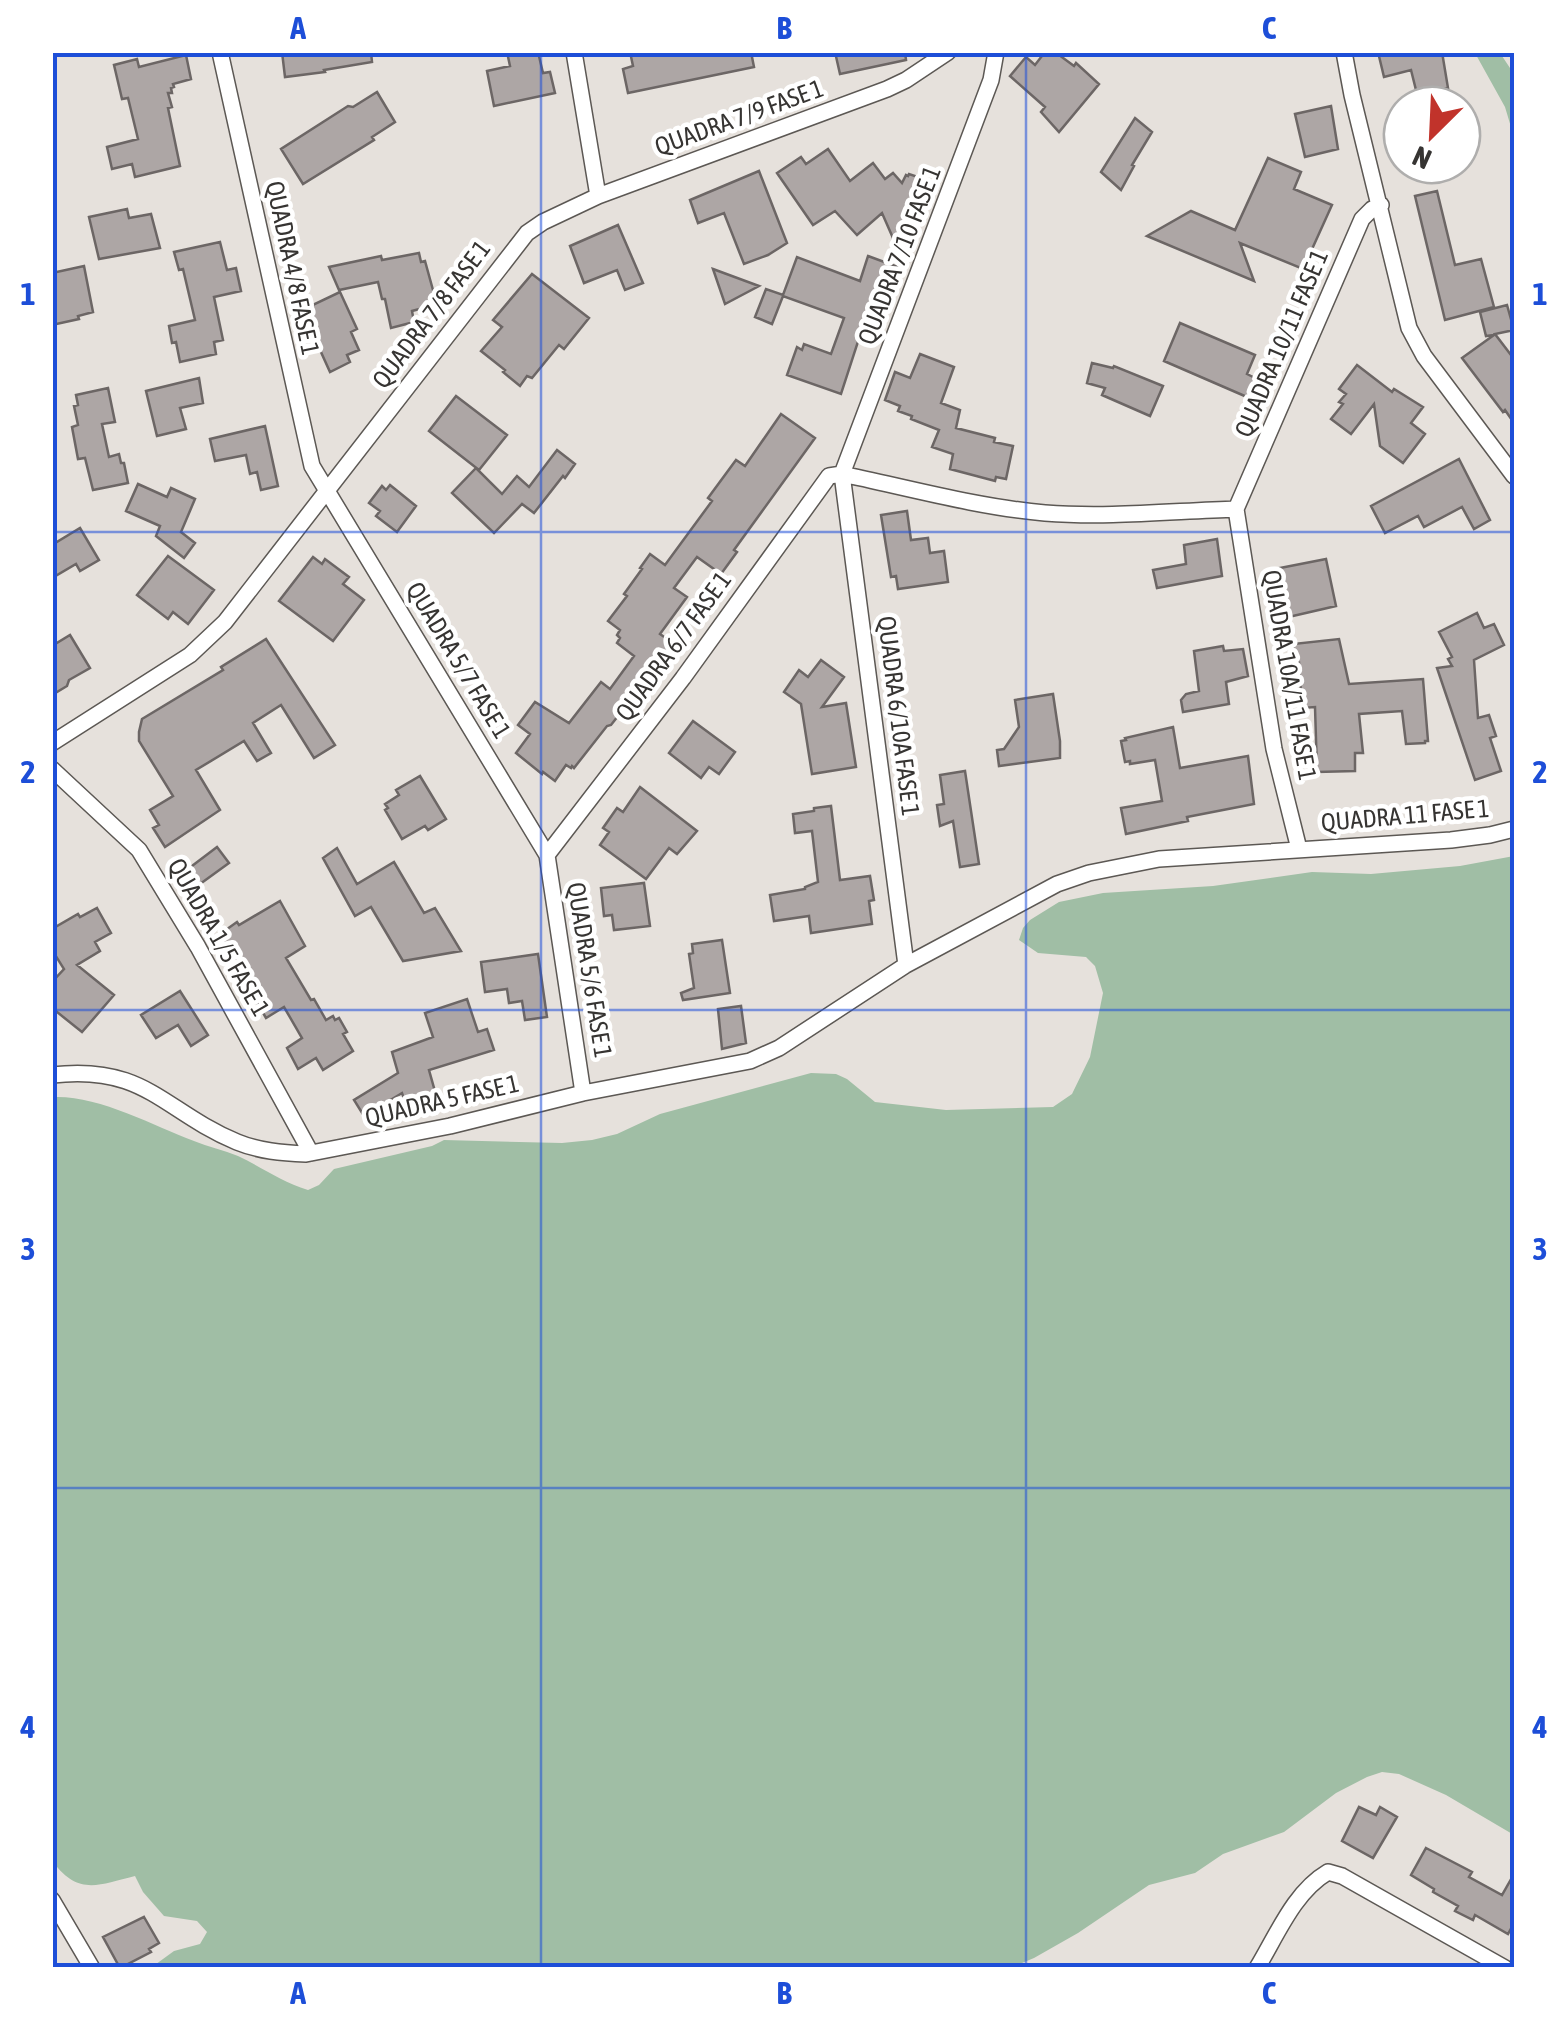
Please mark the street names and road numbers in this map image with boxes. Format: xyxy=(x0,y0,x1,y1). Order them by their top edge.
street label: QUADRA 7/9 FASE 1 xyxy=(651,74,827,160)
street label: QUADRA 7/10 FASE 1 xyxy=(852,162,946,348)
street label: QUADRA 4/8 FASE 1 xyxy=(261,178,325,358)
street label: QUADRA 7/8 FASE 1 xyxy=(366,235,496,393)
street label: QUADRA 10/11 FASE 1 xyxy=(1229,245,1333,441)
street label: QUADRA 6/7 FASE 1 xyxy=(610,566,736,726)
street label: QUADRA 10A/11 FASE 1 xyxy=(1258,568,1322,782)
street label: QUADRA 5/7 FASE 1 xyxy=(401,577,517,743)
street label: QUADRA 6/10A FASE 1 xyxy=(873,614,925,818)
street label: QUADRA 11 FASE 1 xyxy=(1320,794,1490,836)
street label: QUADRA 1/5 FASE 1 xyxy=(163,853,275,1021)
street label: QUADRA 5/6 FASE 1 xyxy=(562,880,618,1060)
street label: QUADRA 5 FASE 1 xyxy=(362,1069,522,1131)

